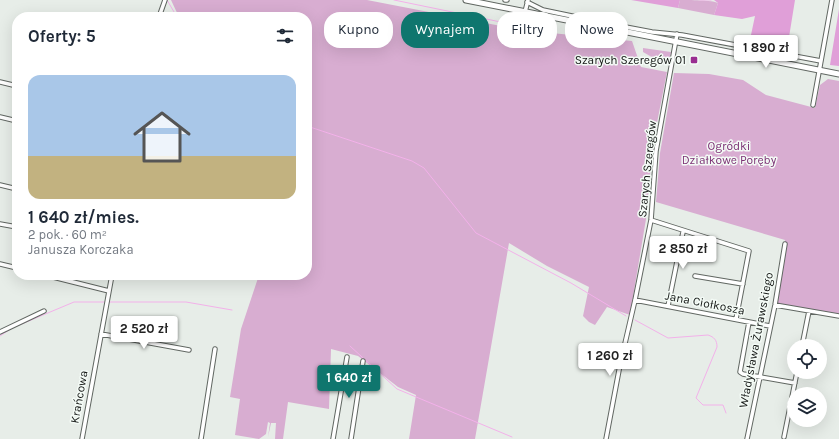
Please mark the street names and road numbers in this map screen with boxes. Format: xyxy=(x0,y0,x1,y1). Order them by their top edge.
street label: Szarych Szeregów xyxy=(635,120,659,218)
street label: Władysława Żurawskiego xyxy=(736,271,776,409)
street label: Jana Ciołkosza xyxy=(664,288,746,318)
street label: Krańcowa xyxy=(67,369,91,425)

